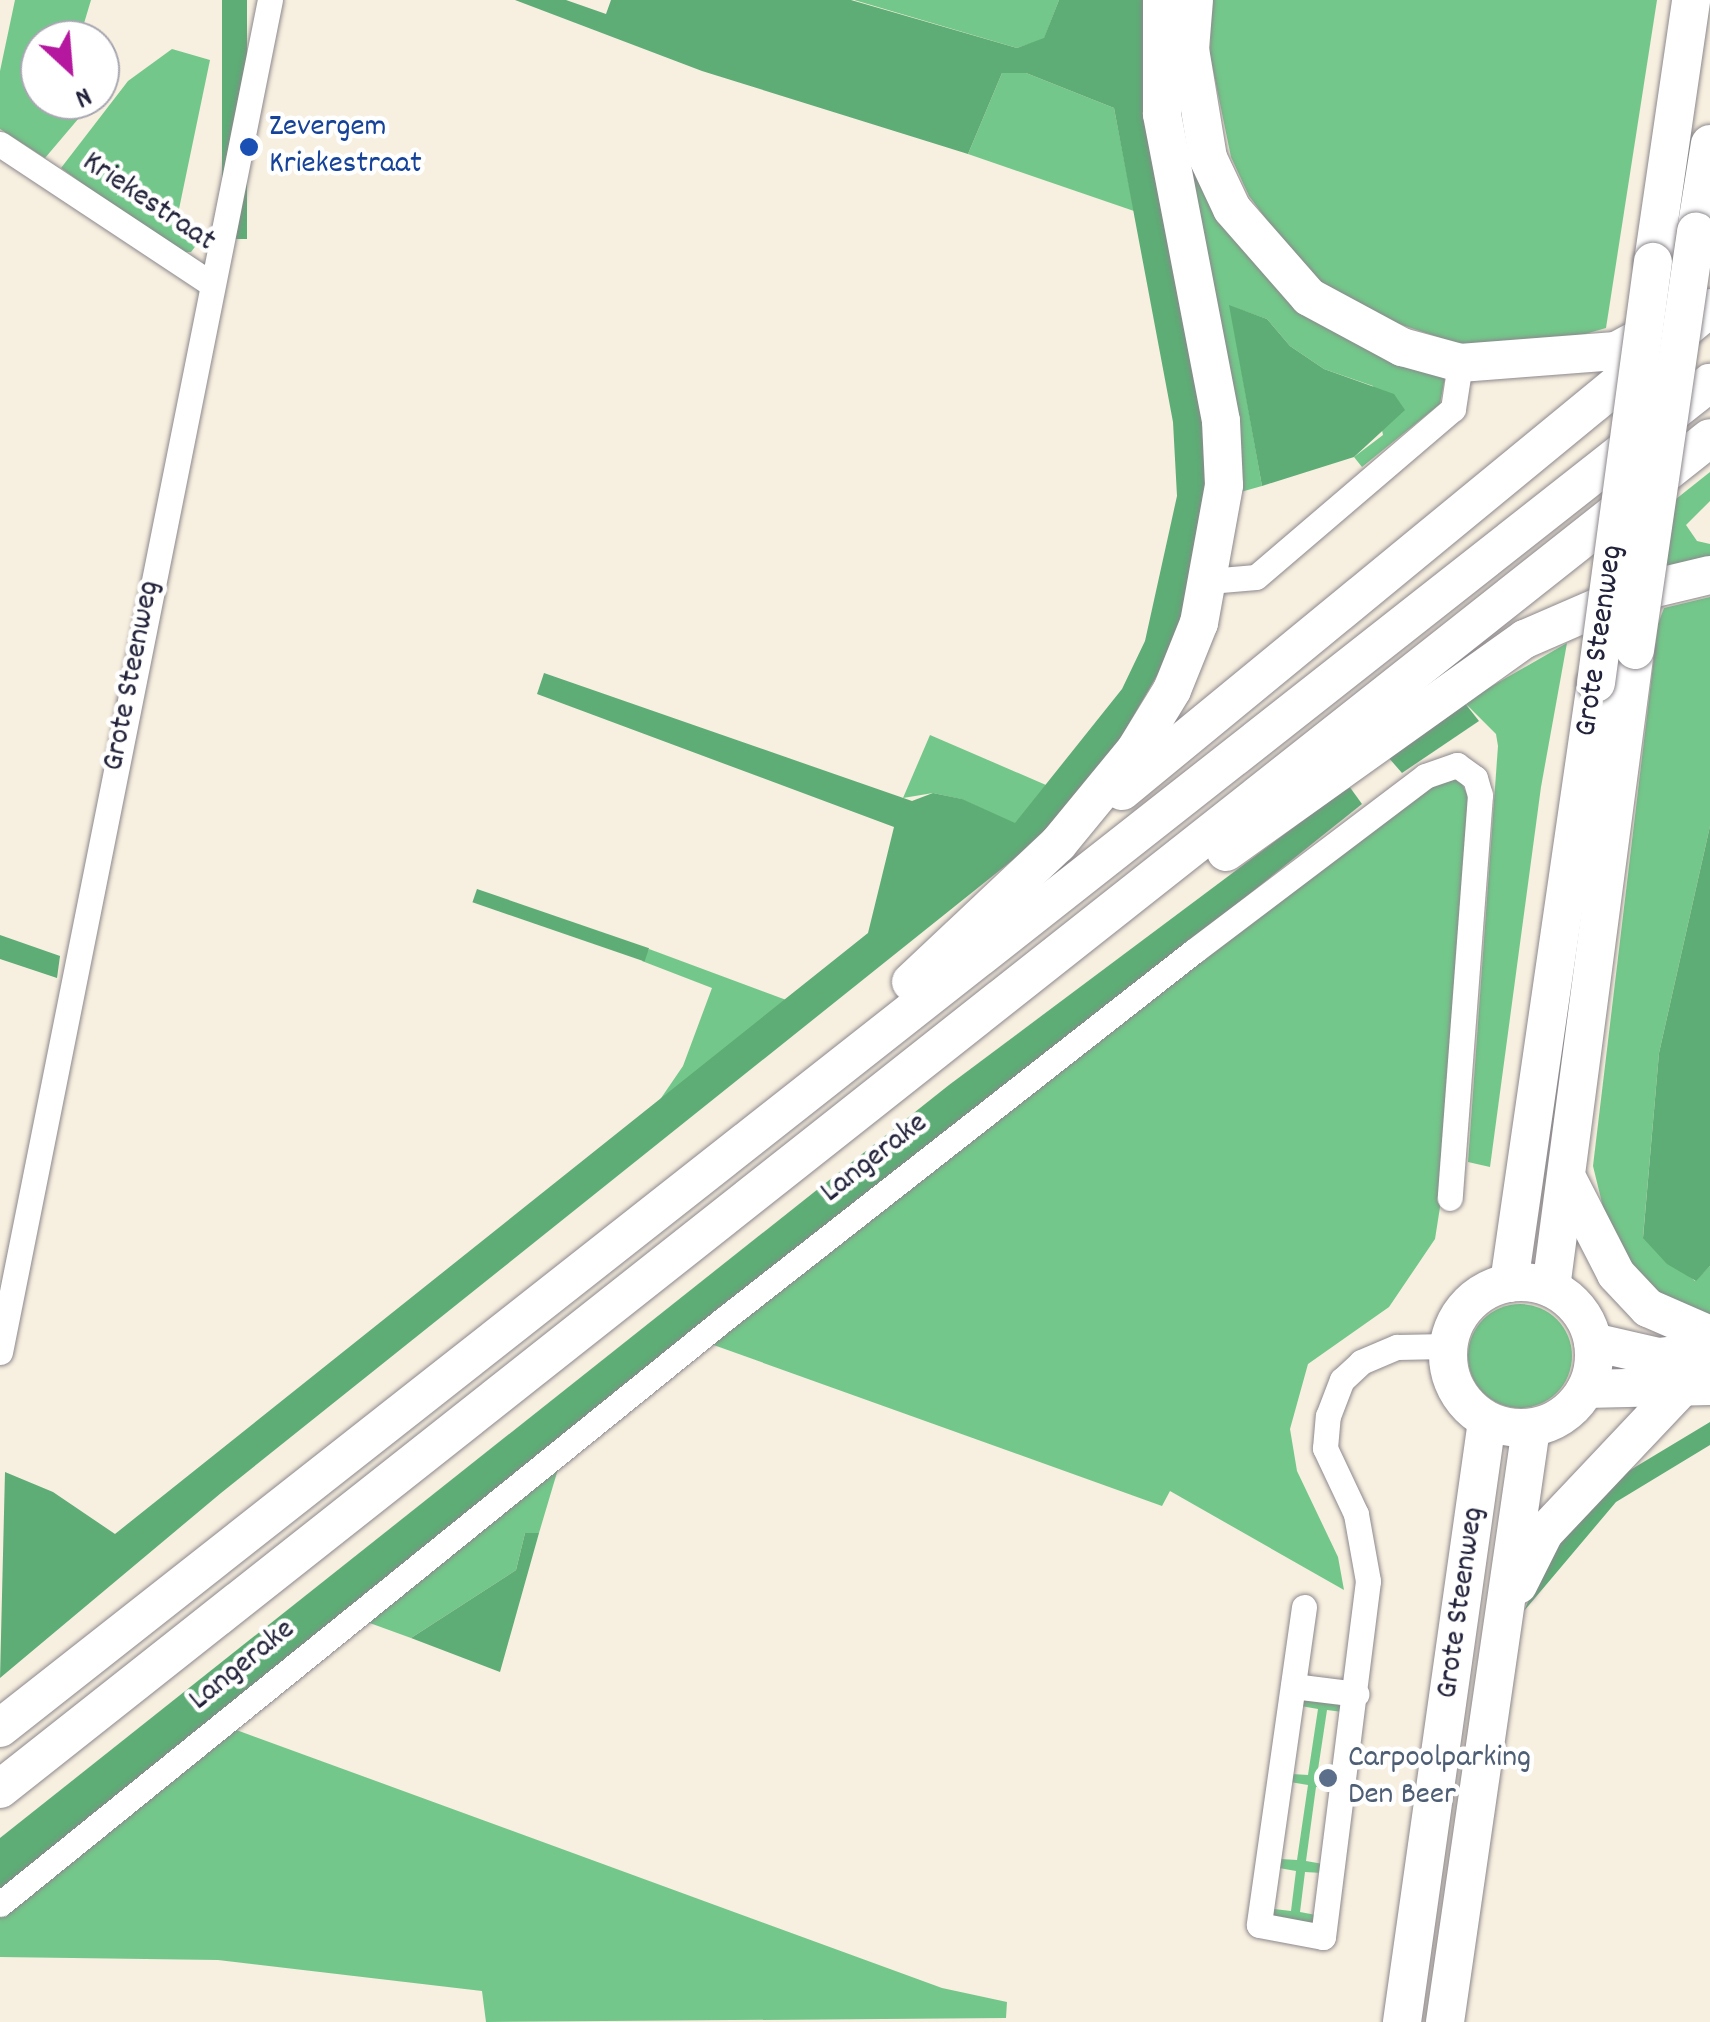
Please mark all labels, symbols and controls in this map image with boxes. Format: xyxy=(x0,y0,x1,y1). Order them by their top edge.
north arrow xyxy=(20,20,120,120)
text: N xyxy=(67,74,97,116)
place label: Zevergem Kriekestraat xyxy=(269,110,422,185)
marker: Zevergem Kriekestraat xyxy=(238,136,260,158)
street label: Kriekestraat xyxy=(74,144,222,262)
street label: Grote Steenweg xyxy=(1569,543,1633,739)
street label: Grote Steenweg xyxy=(96,578,170,774)
street label: Langerake xyxy=(814,1105,936,1213)
street label: Grote Steenweg xyxy=(1430,1505,1494,1701)
street label: Langerake xyxy=(182,1612,304,1720)
place label: Carpoolparking Den Beer xyxy=(1348,1741,1531,1816)
marker: Carpoolparking Den Beer xyxy=(1317,1767,1339,1789)

